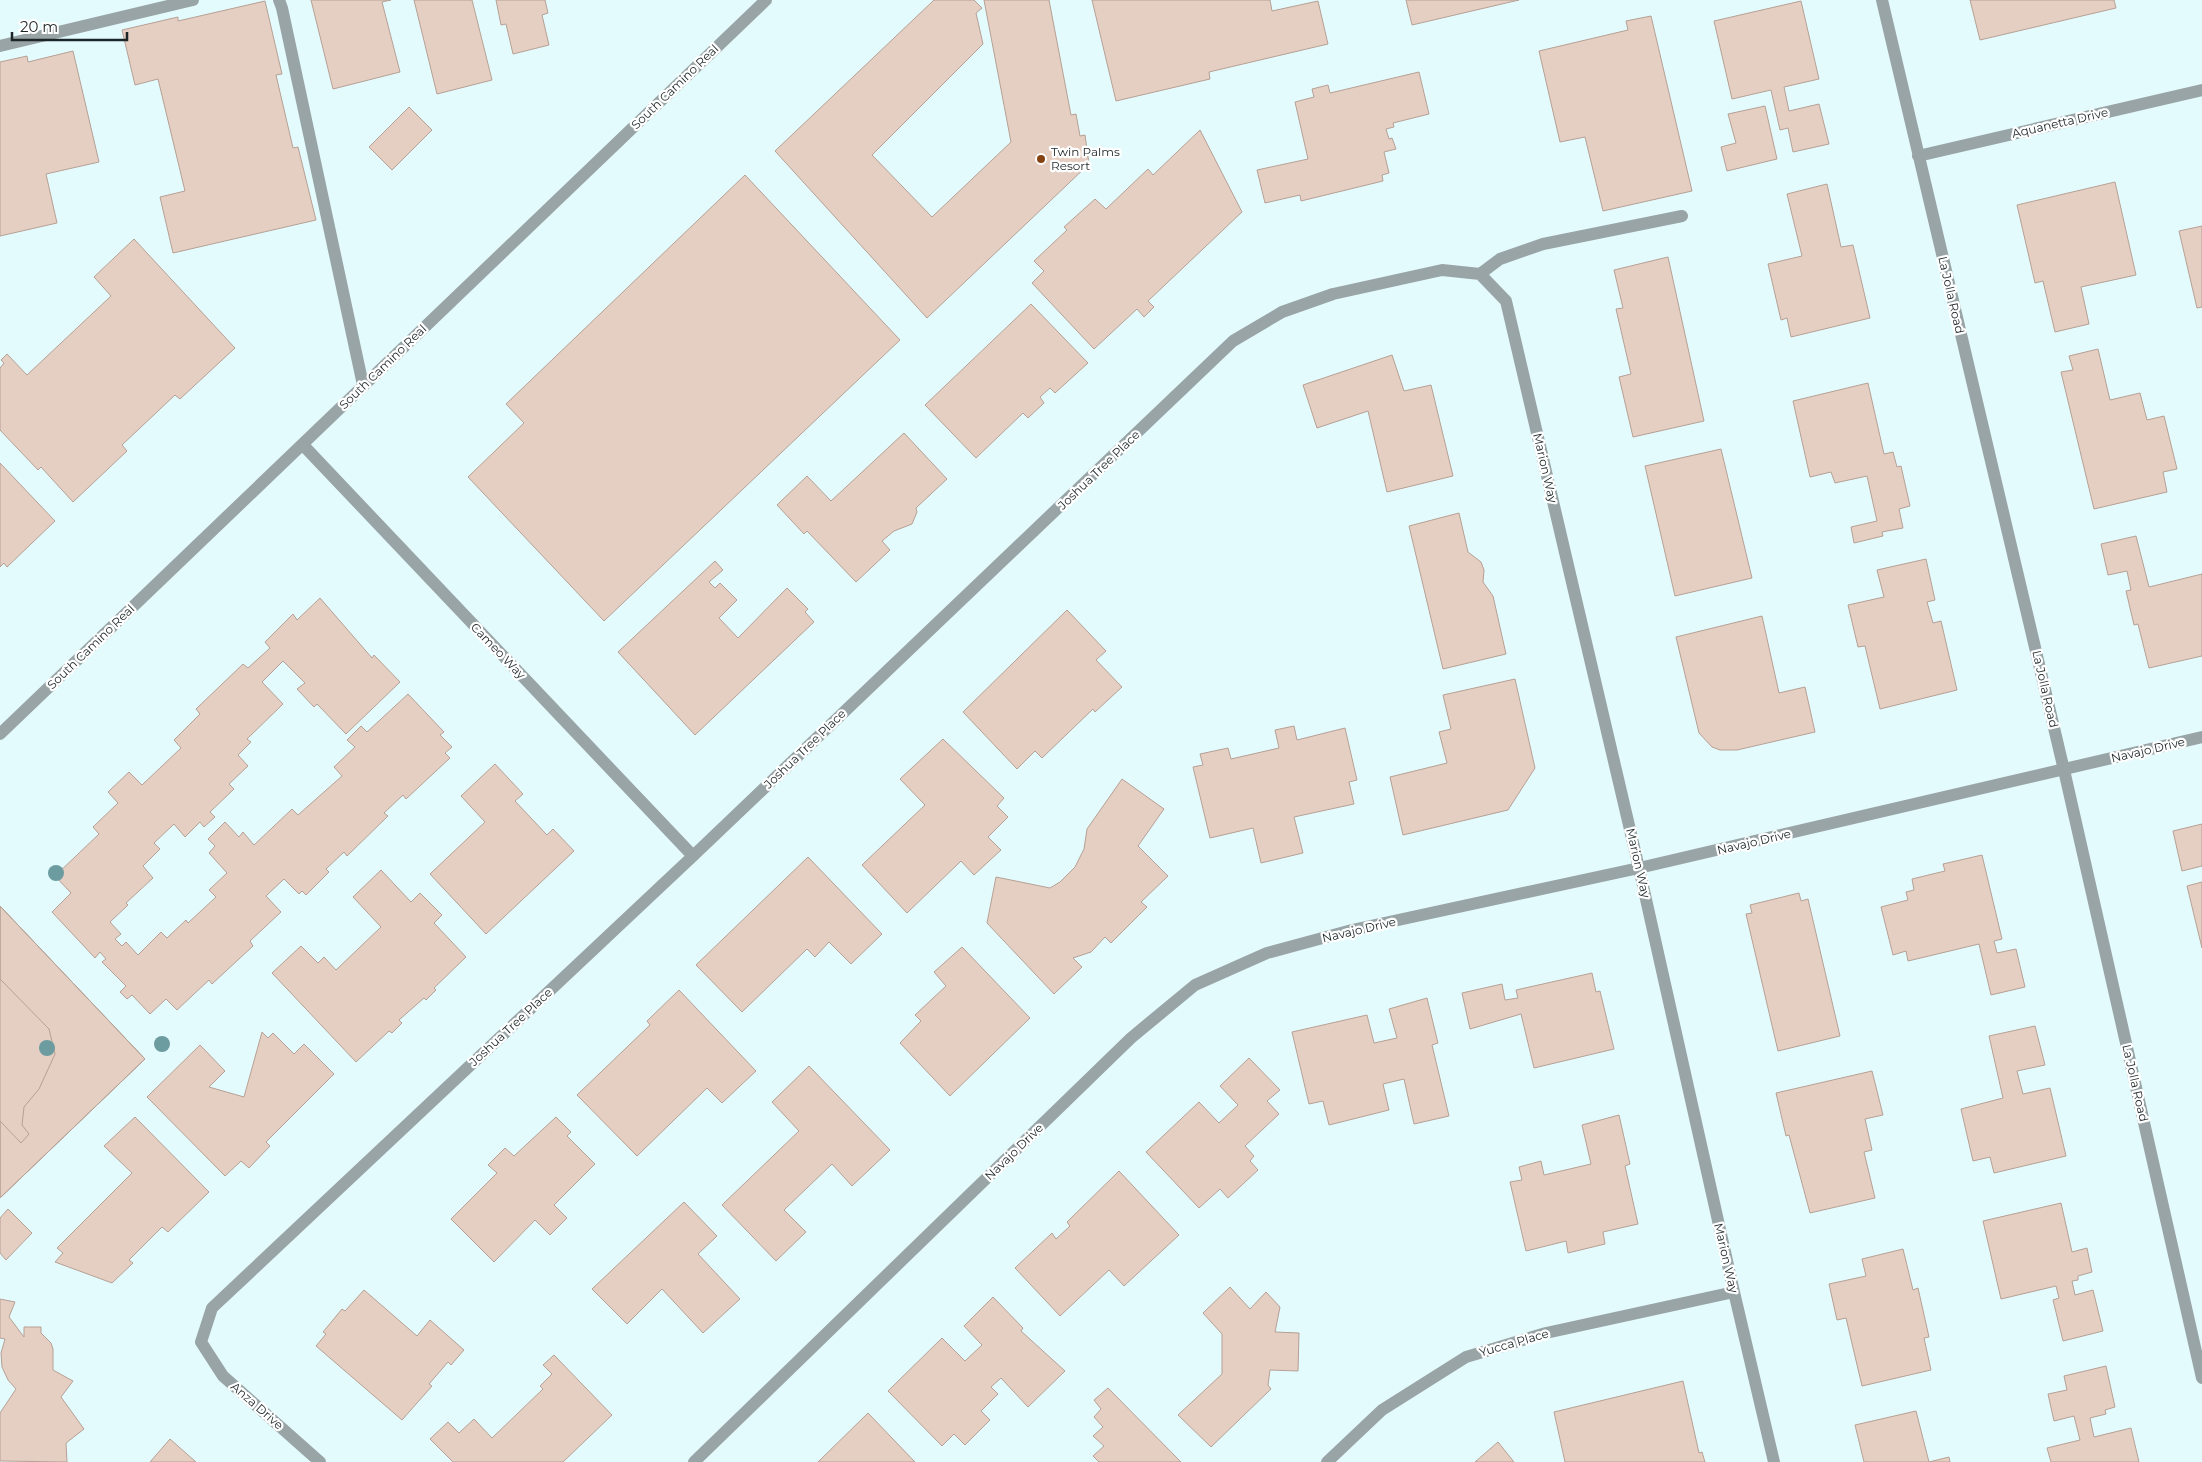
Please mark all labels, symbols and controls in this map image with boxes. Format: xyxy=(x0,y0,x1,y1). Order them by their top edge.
scale bar xyxy=(12,10,128,42)
text: 20 m xyxy=(20,17,58,36)
street label: South Camino Real xyxy=(628,41,721,132)
street label: Aquanetta Drive xyxy=(2010,104,2109,141)
place label: Twin Palms Resort xyxy=(1051,144,1120,173)
marker: Twin Palms Resort xyxy=(1035,153,1047,165)
street label: La Jolla Road xyxy=(1935,255,1968,335)
street label: South Camino Real xyxy=(336,321,429,412)
street label: Joshua Tree Place xyxy=(1054,427,1143,513)
street label: Marion Way xyxy=(1530,431,1561,505)
street label: South Camino Real xyxy=(44,601,137,692)
street label: Cameo Way xyxy=(468,619,529,682)
street label: La Jolla Road xyxy=(2029,649,2062,729)
street label: Joshua Tree Place xyxy=(760,706,849,792)
street label: Navajo Drive xyxy=(2109,734,2186,765)
street label: Marion Way xyxy=(1623,826,1654,900)
street label: Navajo Drive xyxy=(1715,826,1792,857)
street label: Navajo Drive xyxy=(1320,914,1397,945)
street label: Joshua Tree Place xyxy=(465,984,555,1070)
street label: La Jolla Road xyxy=(2119,1043,2152,1123)
street label: Navajo Drive xyxy=(981,1120,1046,1183)
street label: Marion Way xyxy=(1711,1221,1742,1295)
street label: Yucca Place xyxy=(1477,1325,1550,1360)
street label: Anza Drive xyxy=(228,1379,287,1432)

